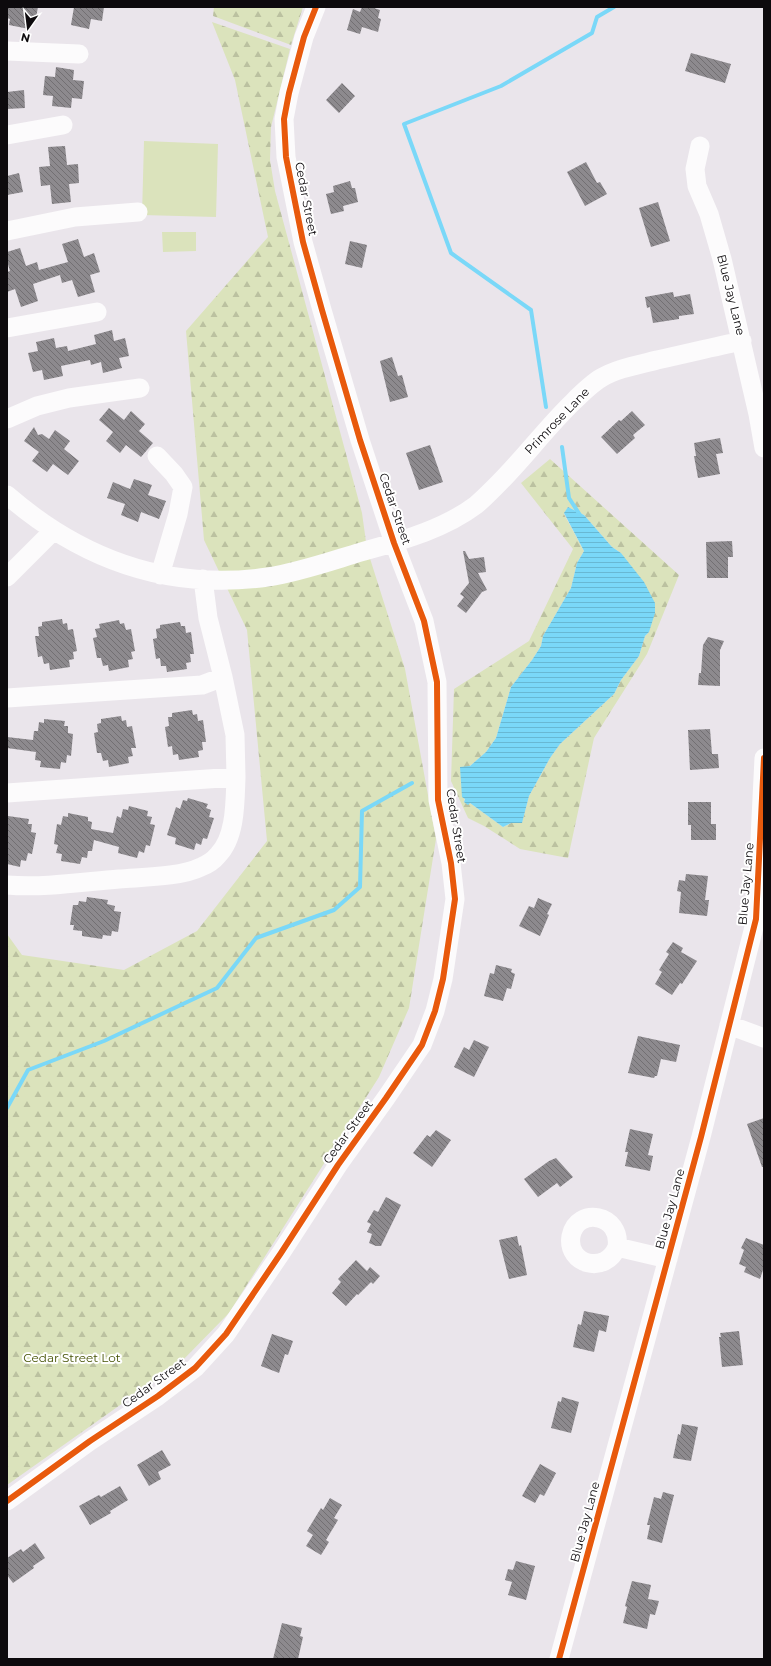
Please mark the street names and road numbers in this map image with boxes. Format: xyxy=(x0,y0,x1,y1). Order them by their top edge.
street label: Cedar Street xyxy=(292,161,321,237)
street label: Blue Jay Lane xyxy=(714,253,749,337)
street label: Primrose Lane xyxy=(521,384,592,457)
street label: Cedar Street xyxy=(376,471,415,547)
street label: Cedar Street xyxy=(443,788,470,864)
street label: Blue Jay Lane xyxy=(734,842,757,926)
street label: Cedar Street xyxy=(320,1097,376,1166)
street label: Blue Jay Lane xyxy=(652,1167,687,1251)
street label: Cedar Street xyxy=(119,1354,189,1411)
street label: Blue Jay Lane xyxy=(567,1480,602,1564)

